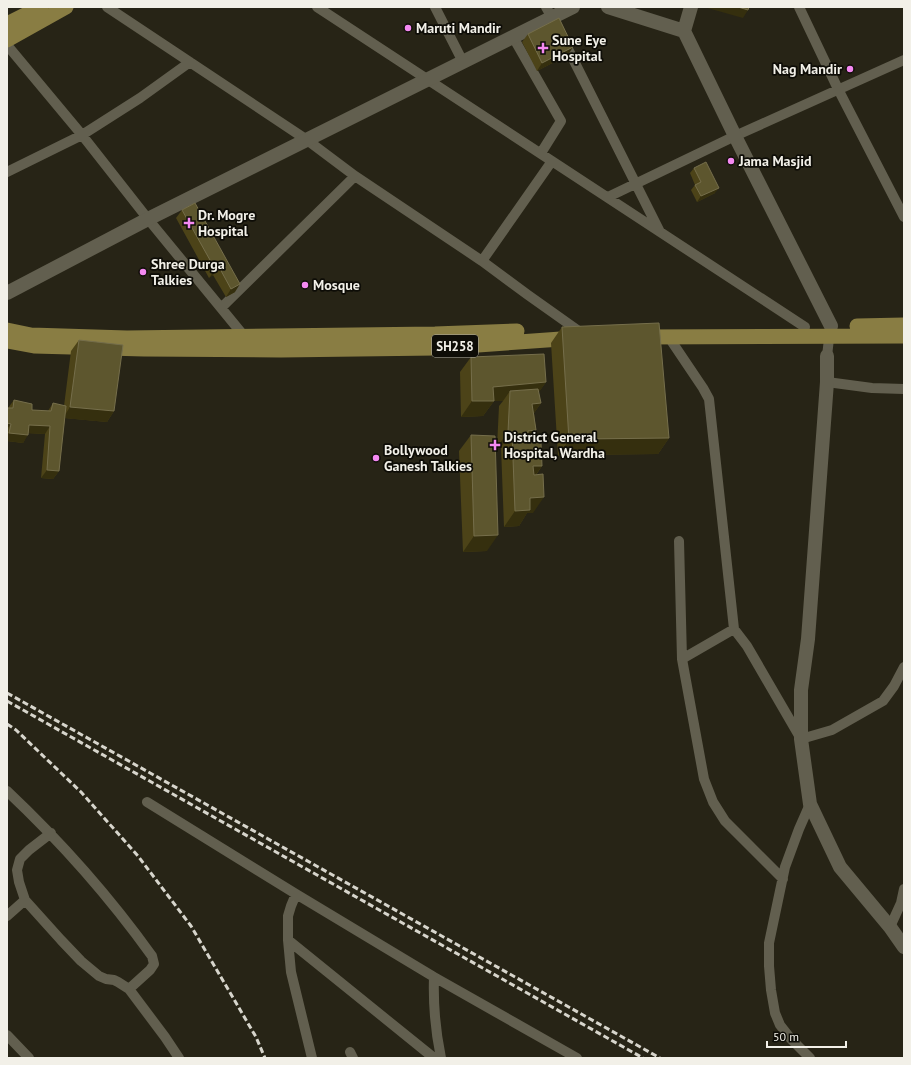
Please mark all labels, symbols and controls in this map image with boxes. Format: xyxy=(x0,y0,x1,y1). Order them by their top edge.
place label: Maruti Mandir xyxy=(416,19,501,37)
marker: Maruti Mandir xyxy=(403,23,413,33)
place label: Sune Eye Hospital xyxy=(552,31,606,65)
marker: Sune Eye Hospital xyxy=(537,42,549,54)
place label: Nag Mandir xyxy=(773,60,842,78)
marker: Nag Mandir xyxy=(845,64,855,74)
place label: Jama Masjid xyxy=(738,152,812,170)
marker: Jama Masjid xyxy=(726,156,736,166)
place label: Dr. Mogre Hospital xyxy=(198,206,255,240)
marker: Dr. Mogre Hospital xyxy=(183,217,195,229)
place label: Shree Durga Talkies xyxy=(151,255,225,289)
marker: Shree Durga Talkies xyxy=(138,267,148,277)
place label: Mosque xyxy=(313,276,360,294)
marker: Mosque xyxy=(300,280,310,290)
road number: SH258 xyxy=(432,335,478,357)
place label: District General Hospital, Wardha xyxy=(504,428,605,462)
marker: District General Hospital, Wardha xyxy=(489,439,501,451)
place label: Bollywood Ganesh Talkies xyxy=(384,441,472,475)
marker: Bollywood Ganesh Talkies xyxy=(371,453,381,463)
scale bar xyxy=(767,1023,846,1049)
text: 50 m xyxy=(773,1029,799,1044)

